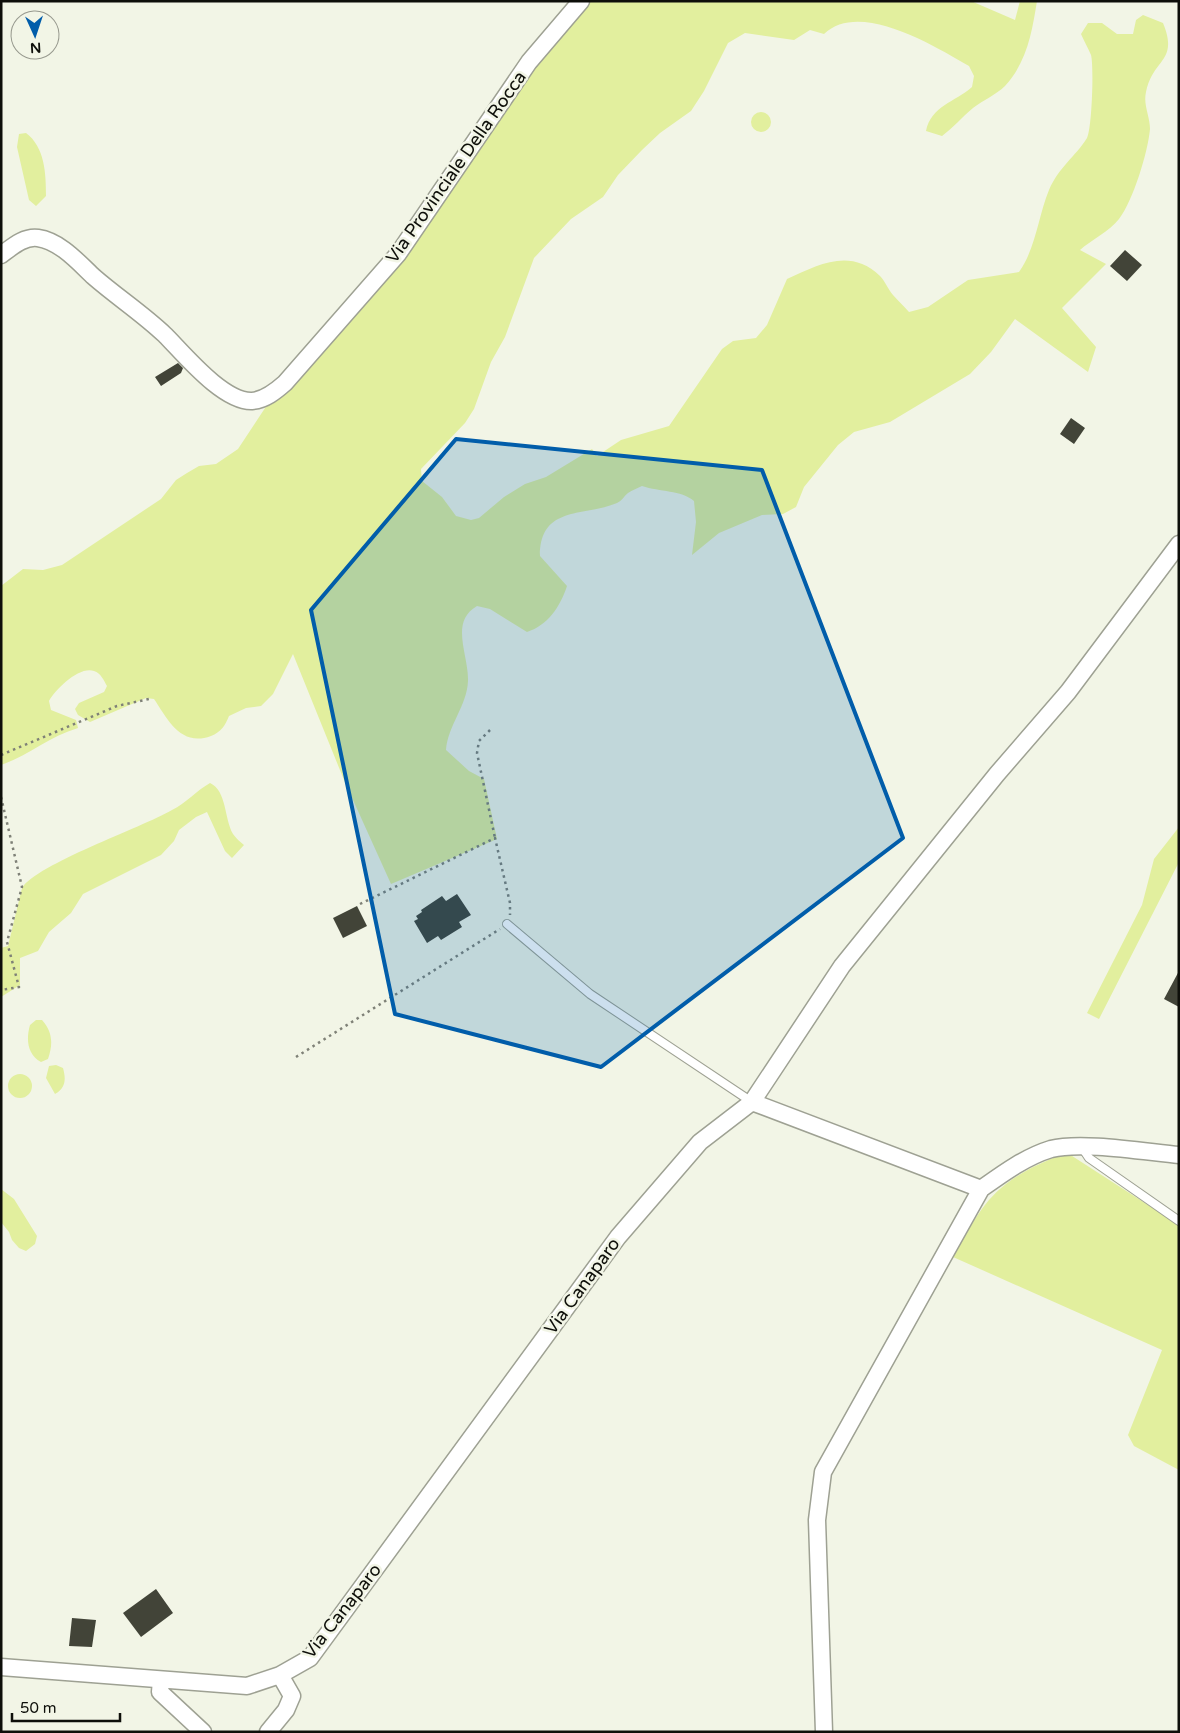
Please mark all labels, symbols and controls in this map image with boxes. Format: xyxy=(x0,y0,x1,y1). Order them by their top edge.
north arrow xyxy=(10,10,60,60)
text: N xyxy=(30,39,42,56)
street label: Via Provinciale Della Rocca xyxy=(381,67,531,267)
street label: Via Canaparo xyxy=(539,1233,625,1339)
street label: Via Canaparo xyxy=(298,1559,386,1663)
scale bar xyxy=(12,1690,120,1722)
text: 50 m xyxy=(20,1699,57,1717)

